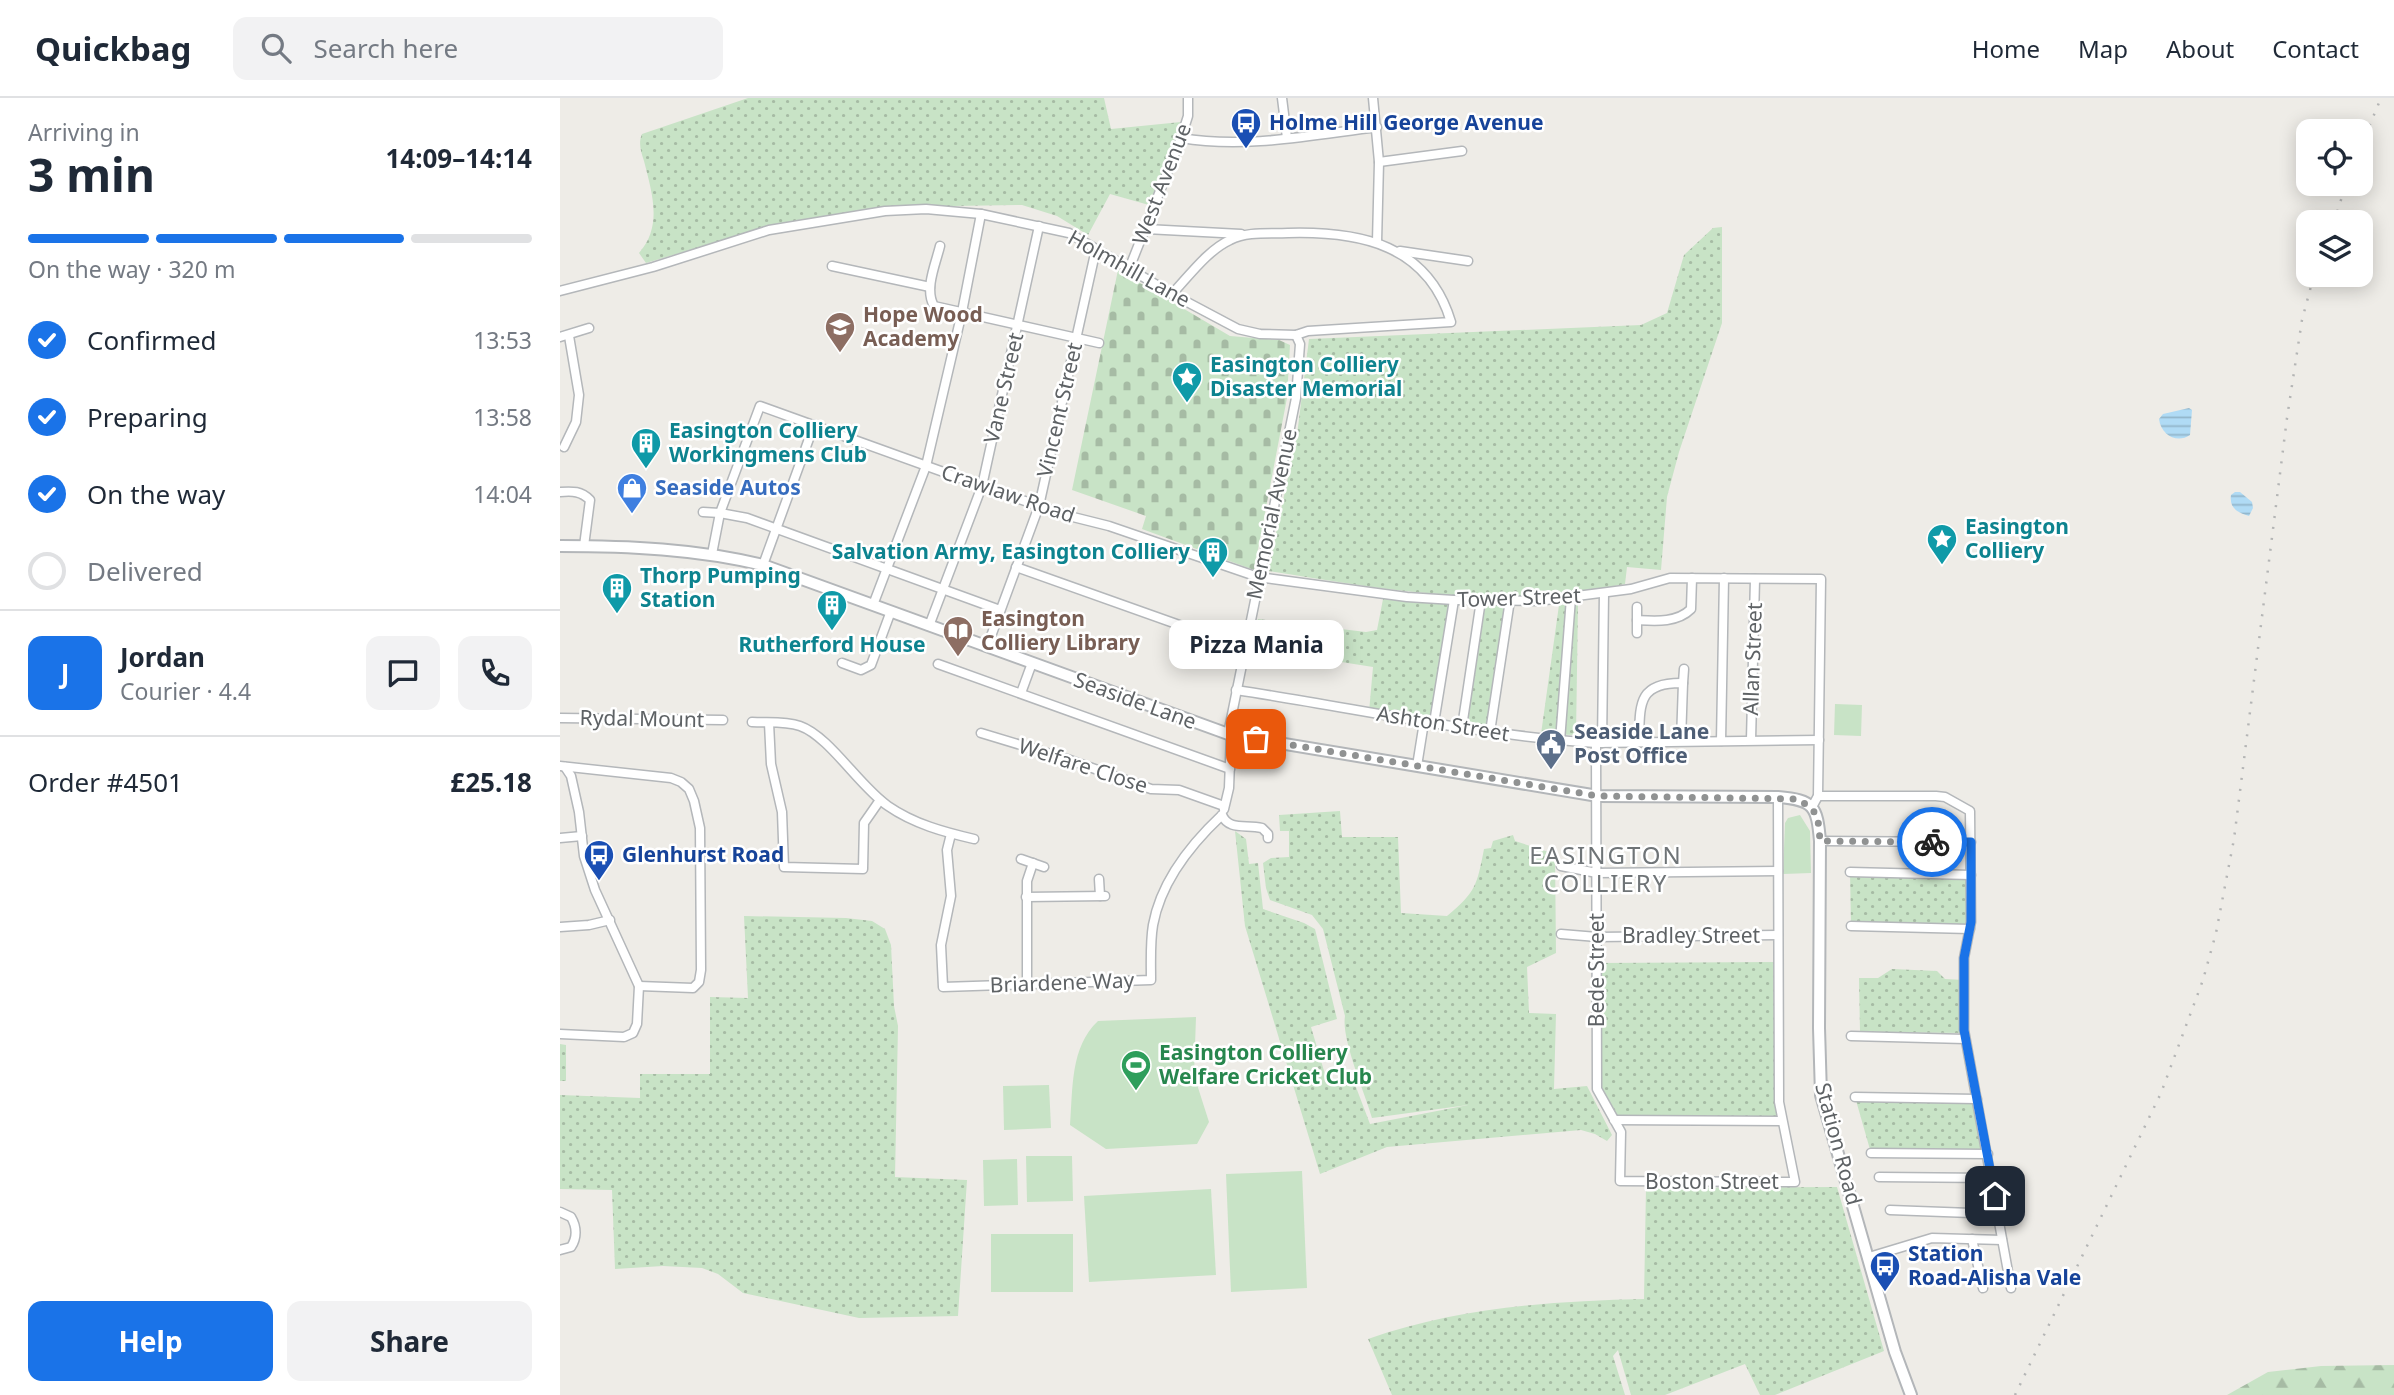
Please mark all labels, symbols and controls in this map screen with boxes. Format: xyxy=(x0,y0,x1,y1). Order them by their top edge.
search box xyxy=(233,17,723,80)
text: Quickbag xyxy=(35,26,191,71)
icon: search xyxy=(257,29,295,67)
text: Search here xyxy=(313,30,458,66)
text: Home xyxy=(1972,32,2040,65)
text: Map xyxy=(2078,32,2128,65)
text: About xyxy=(2166,32,2234,65)
text: Contact xyxy=(2272,32,2359,65)
bus stop icon: Holme Hill George Avenue xyxy=(1229,106,1263,150)
place label: Holme Hill George Avenue xyxy=(1269,108,1543,136)
text: Arriving in xyxy=(28,116,140,148)
street label: West Avenue xyxy=(1125,119,1197,248)
map controls xyxy=(2296,119,2373,287)
button: locate xyxy=(2296,119,2373,196)
text: 14:09–14:14 xyxy=(385,140,532,176)
text: 3 min xyxy=(28,143,155,205)
button: layers xyxy=(2296,210,2373,287)
street label: Holmhill Lane xyxy=(1063,223,1196,313)
text: On the way · 320 m xyxy=(28,253,235,285)
place label: Hope Wood Academy xyxy=(863,300,983,352)
school or university icon: Hope Wood Academy xyxy=(823,310,857,354)
icon: check xyxy=(28,321,66,359)
text: Confirmed xyxy=(87,322,217,358)
text: 13:53 xyxy=(473,324,532,356)
street label: Vane Street xyxy=(977,329,1029,446)
street label: Vincent Street xyxy=(1030,339,1088,480)
place label: Easington Colliery Disaster Memorial xyxy=(1210,350,1402,402)
place icon: Easington Colliery Disaster Memorial xyxy=(1170,360,1204,404)
icon: check xyxy=(28,398,66,436)
text: Preparing xyxy=(87,399,208,435)
text: 13:58 xyxy=(473,401,532,433)
place label: Easington Colliery Workingmens Club xyxy=(669,416,867,468)
building icon: Easington Colliery Workingmens Club xyxy=(629,426,663,470)
street label: Memorial Avenue xyxy=(1239,426,1303,602)
street label: Crawlaw Road xyxy=(938,457,1079,529)
shop icon: Seaside Autos xyxy=(615,471,649,515)
place label: Seaside Autos xyxy=(655,473,801,501)
icon: check xyxy=(28,475,66,513)
text: On the way xyxy=(87,476,225,512)
text: 14:04 xyxy=(473,478,532,510)
place label: Easington Colliery xyxy=(1965,512,2069,564)
place icon: Easington Colliery xyxy=(1925,522,1959,566)
building icon: Salvation Army, Easington Colliery xyxy=(1196,535,1230,579)
place label: Salvation Army, Easington Colliery xyxy=(832,537,1190,565)
text: Delivered xyxy=(87,553,203,589)
place label: Thorp Pumping Station xyxy=(640,561,801,613)
building icon: Thorp Pumping Station xyxy=(600,571,634,615)
street label: Tower Street xyxy=(1457,581,1582,613)
building icon: Rutherford House xyxy=(815,588,849,632)
street label: Allan Street xyxy=(1736,602,1768,716)
place label: Easington Colliery Library xyxy=(981,604,1140,656)
library icon: Easington Colliery Library xyxy=(941,614,975,658)
callout: Pizza Mania xyxy=(1168,620,1344,669)
text: Pizza Mania xyxy=(1189,628,1324,660)
place label: Rutherford House xyxy=(739,630,925,658)
button: chat xyxy=(366,636,440,710)
button: phone xyxy=(458,636,532,710)
text: Jordan xyxy=(120,639,205,675)
text: J xyxy=(61,655,69,691)
street label: Seaside Lane xyxy=(1070,665,1200,735)
text: Courier · 4.4 xyxy=(120,675,251,707)
street label: Ashton Street xyxy=(1375,699,1512,747)
street label: Rydal Mount xyxy=(579,703,705,733)
pin xyxy=(1226,709,1286,769)
place label: Seaside Lane Post Office xyxy=(1574,717,1709,769)
icon: bag xyxy=(1237,720,1275,758)
public building icon: Seaside Lane Post Office xyxy=(1534,727,1568,771)
street label: Welfare Close xyxy=(1015,731,1151,799)
text: Order #4501 xyxy=(28,764,183,800)
text: £25.18 xyxy=(450,764,532,800)
courier xyxy=(1897,807,1967,877)
icon: bike xyxy=(1913,823,1951,861)
bus stop icon: Glenhurst Road xyxy=(582,838,616,882)
district label: EASINGTON COLLIERY xyxy=(1529,838,1683,899)
place label: Glenhurst Road xyxy=(622,840,784,868)
street label: Bede Street xyxy=(1582,912,1610,1027)
street label: Bradley Street xyxy=(1622,921,1761,949)
street label: Briardene Way xyxy=(989,965,1135,999)
place label: Easington Colliery Welfare Cricket Club xyxy=(1159,1038,1372,1090)
sports icon: Easington Colliery Welfare Cricket Club xyxy=(1119,1048,1153,1092)
street label: Station Road xyxy=(1809,1080,1869,1208)
pin xyxy=(1965,1166,2025,1226)
street label: Boston Street xyxy=(1645,1167,1779,1195)
icon: home xyxy=(1976,1177,2014,1215)
place label: Station Road-Alisha Vale xyxy=(1908,1239,2081,1291)
bus stop icon: Station Road-Alisha Vale xyxy=(1868,1249,1902,1293)
button: Help xyxy=(28,1301,273,1381)
button: Share xyxy=(287,1301,532,1381)

